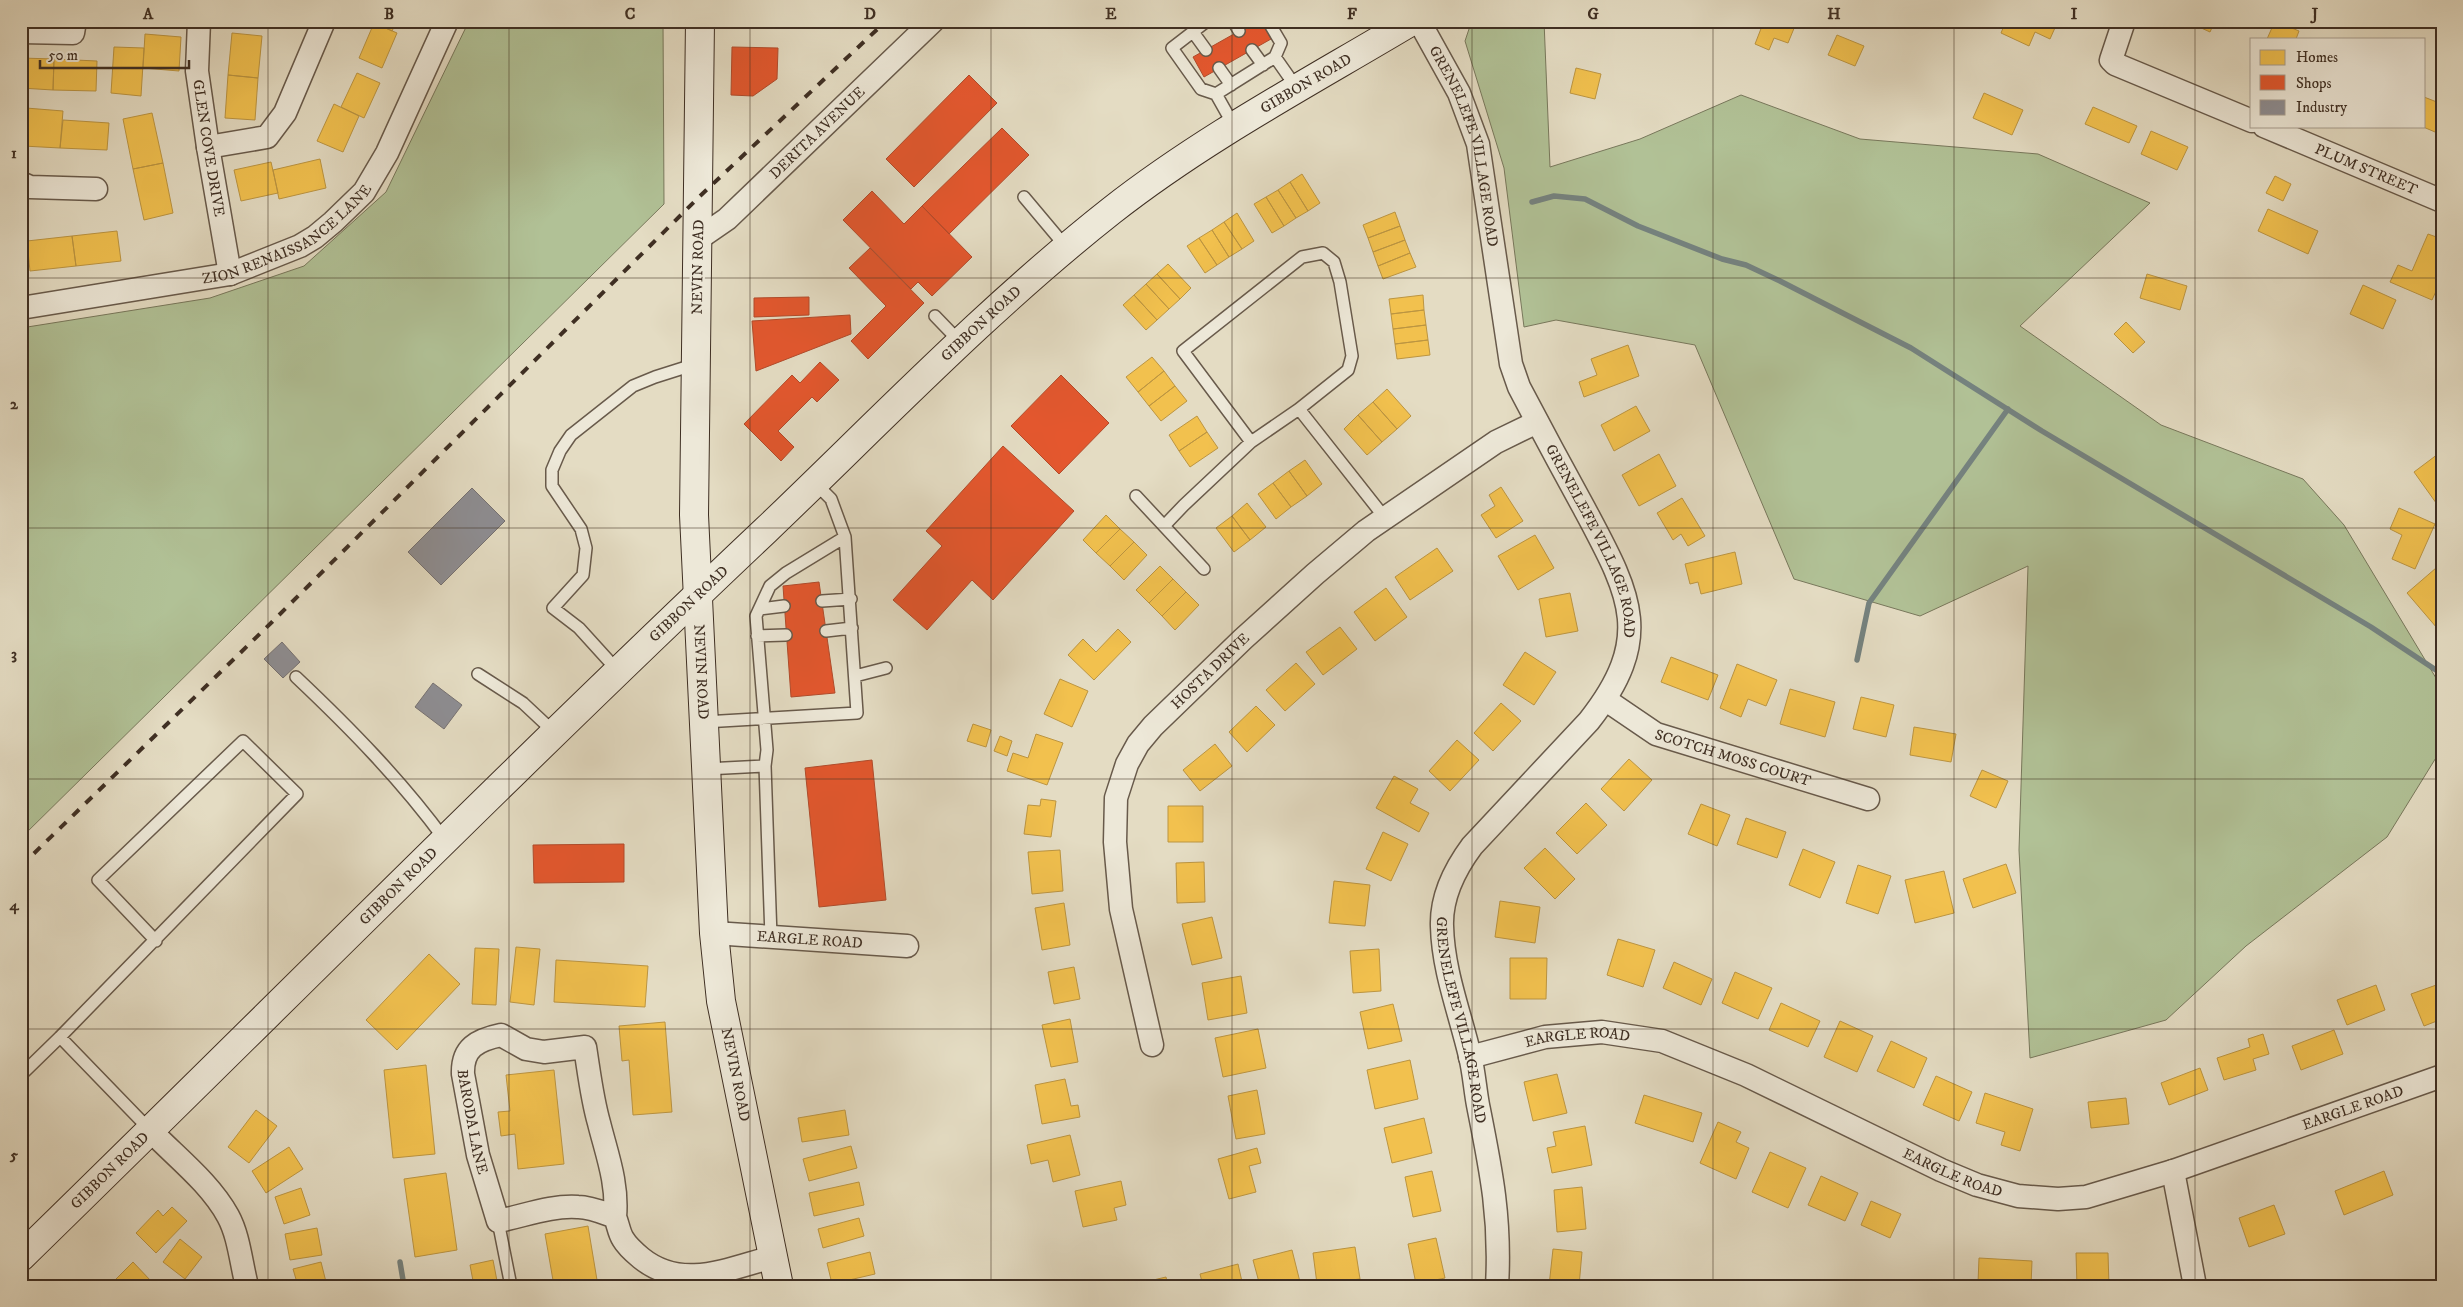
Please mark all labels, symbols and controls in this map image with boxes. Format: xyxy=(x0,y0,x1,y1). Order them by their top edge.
text: A xyxy=(142,4,154,24)
text: B xyxy=(384,4,394,24)
text: C xyxy=(625,4,635,24)
text: D xyxy=(864,4,876,24)
text: E xyxy=(1105,4,1117,24)
text: F xyxy=(1347,4,1357,24)
text: G xyxy=(1587,4,1599,24)
text: H xyxy=(1827,4,1841,24)
text: I xyxy=(2071,4,2078,24)
text: J xyxy=(2310,4,2319,24)
scale bar xyxy=(40,38,189,70)
legend xyxy=(2250,38,2426,128)
street label: GRENELEFE VILLAGE ROAD xyxy=(1425,42,1503,248)
text: 50 m xyxy=(48,46,78,65)
text: Homes xyxy=(2296,48,2338,67)
street label: GIBBON ROAD xyxy=(1257,49,1355,118)
text: Shops xyxy=(2296,74,2332,93)
street label: GLEN COVE DRIVE xyxy=(189,78,229,218)
street label: DERITA AVENUE xyxy=(765,82,869,183)
text: Industry xyxy=(2296,98,2348,117)
street label: PLUM STREET xyxy=(2312,139,2421,199)
text: 1 xyxy=(11,143,17,163)
street label: ZION RENAISSANCE LANE xyxy=(201,181,376,288)
street label: NEVIN ROAD xyxy=(688,219,708,315)
street label: GIBBON ROAD xyxy=(937,282,1025,365)
text: 2 xyxy=(10,394,19,414)
street label: GRENELEFE VILLAGE ROAD xyxy=(1542,441,1639,638)
street label: GIBBON ROAD xyxy=(645,561,732,646)
street label: NEVIN ROAD xyxy=(690,624,713,720)
street label: HOSTA DRIVE xyxy=(1167,628,1254,713)
text: 3 xyxy=(11,644,17,664)
street label: SCOTCH MOSS COURT xyxy=(1653,725,1814,791)
street label: GIBBON ROAD xyxy=(355,843,441,929)
text: 4 xyxy=(8,895,19,915)
street label: GRENELEFE VILLAGE ROAD xyxy=(1432,916,1491,1125)
street label: EARGLE ROAD xyxy=(756,926,863,953)
street label: EARGLE ROAD xyxy=(1522,1022,1631,1052)
street label: NEVIN ROAD xyxy=(717,1026,755,1123)
street label: BARODA LANE xyxy=(453,1069,493,1177)
street label: EARGLE ROAD xyxy=(2299,1081,2406,1134)
street label: GIBBON ROAD xyxy=(66,1127,153,1213)
street label: EARGLE ROAD xyxy=(1900,1143,2005,1201)
text: 5 xyxy=(9,1145,18,1165)

